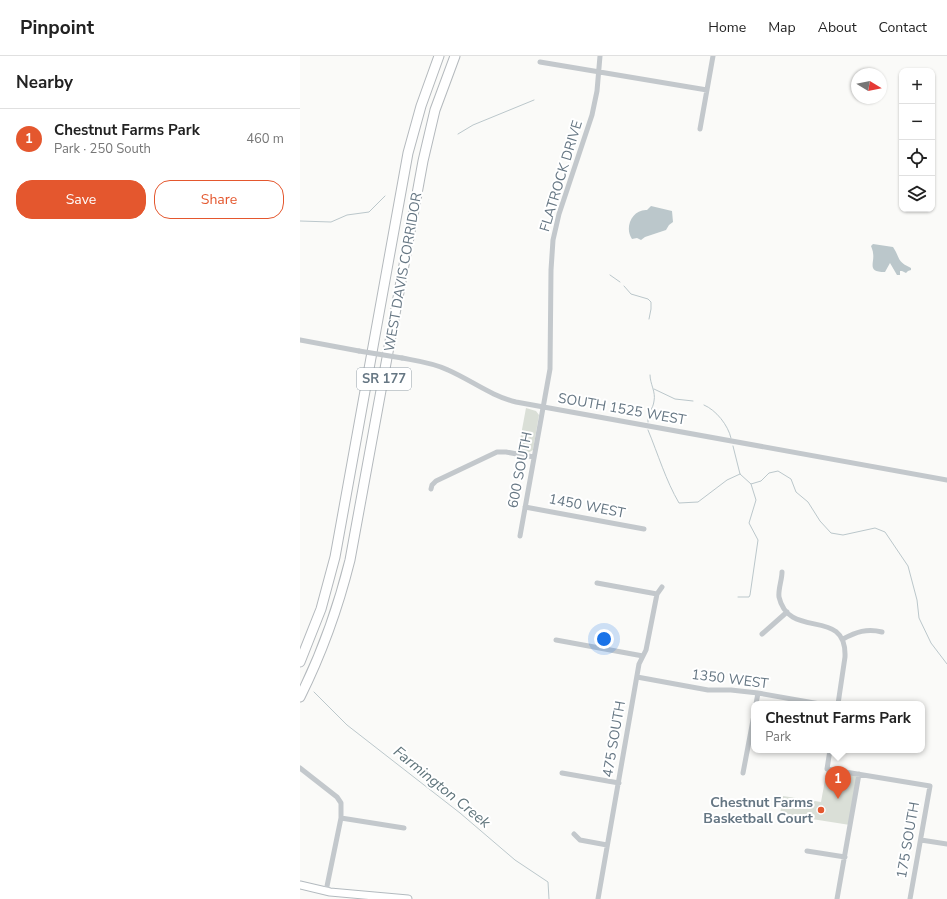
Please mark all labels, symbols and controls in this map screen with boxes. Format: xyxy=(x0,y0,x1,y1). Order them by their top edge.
text: Pinpoint xyxy=(20,15,94,41)
text: Home xyxy=(708,18,746,37)
text: Map xyxy=(768,18,796,37)
text: About xyxy=(818,18,857,37)
text: Contact xyxy=(879,18,927,37)
north arrow xyxy=(851,68,887,104)
map controls xyxy=(899,68,935,212)
button: + xyxy=(899,68,935,104)
text: Nearby xyxy=(16,71,73,94)
button: − xyxy=(899,104,935,140)
street label: FLATROCK DRIVE xyxy=(535,118,587,234)
text: Chestnut Farms Park xyxy=(54,120,200,140)
text: 1 xyxy=(25,130,33,148)
text: 460 m xyxy=(246,130,284,148)
text: Park · 250 South xyxy=(54,140,151,158)
button: locate xyxy=(899,140,935,176)
button: layers xyxy=(899,176,935,212)
button: Save xyxy=(16,180,146,219)
button: Share xyxy=(154,180,284,219)
street label: WEST DAVIS CORRIDOR xyxy=(380,191,426,353)
road number: SR 177 xyxy=(357,368,411,390)
street label: SOUTH 1525 WEST xyxy=(556,388,688,430)
street label: 600 SOUTH xyxy=(503,430,537,510)
street label: 1450 WEST xyxy=(547,489,627,523)
your location xyxy=(594,629,614,649)
street label: 1350 WEST xyxy=(690,665,770,693)
street label: 475 SOUTH xyxy=(598,699,630,779)
popup xyxy=(751,701,925,753)
text: Chestnut Farms Park xyxy=(765,708,911,728)
text: Park xyxy=(765,728,791,746)
water label: Farmington Creek xyxy=(389,742,495,833)
pin: 1 xyxy=(825,766,851,799)
place label: Chestnut Farms Basketball Court xyxy=(703,793,814,828)
street label: 175 SOUTH xyxy=(892,800,924,880)
marker: Chestnut Farms Basketball Court xyxy=(816,805,826,815)

